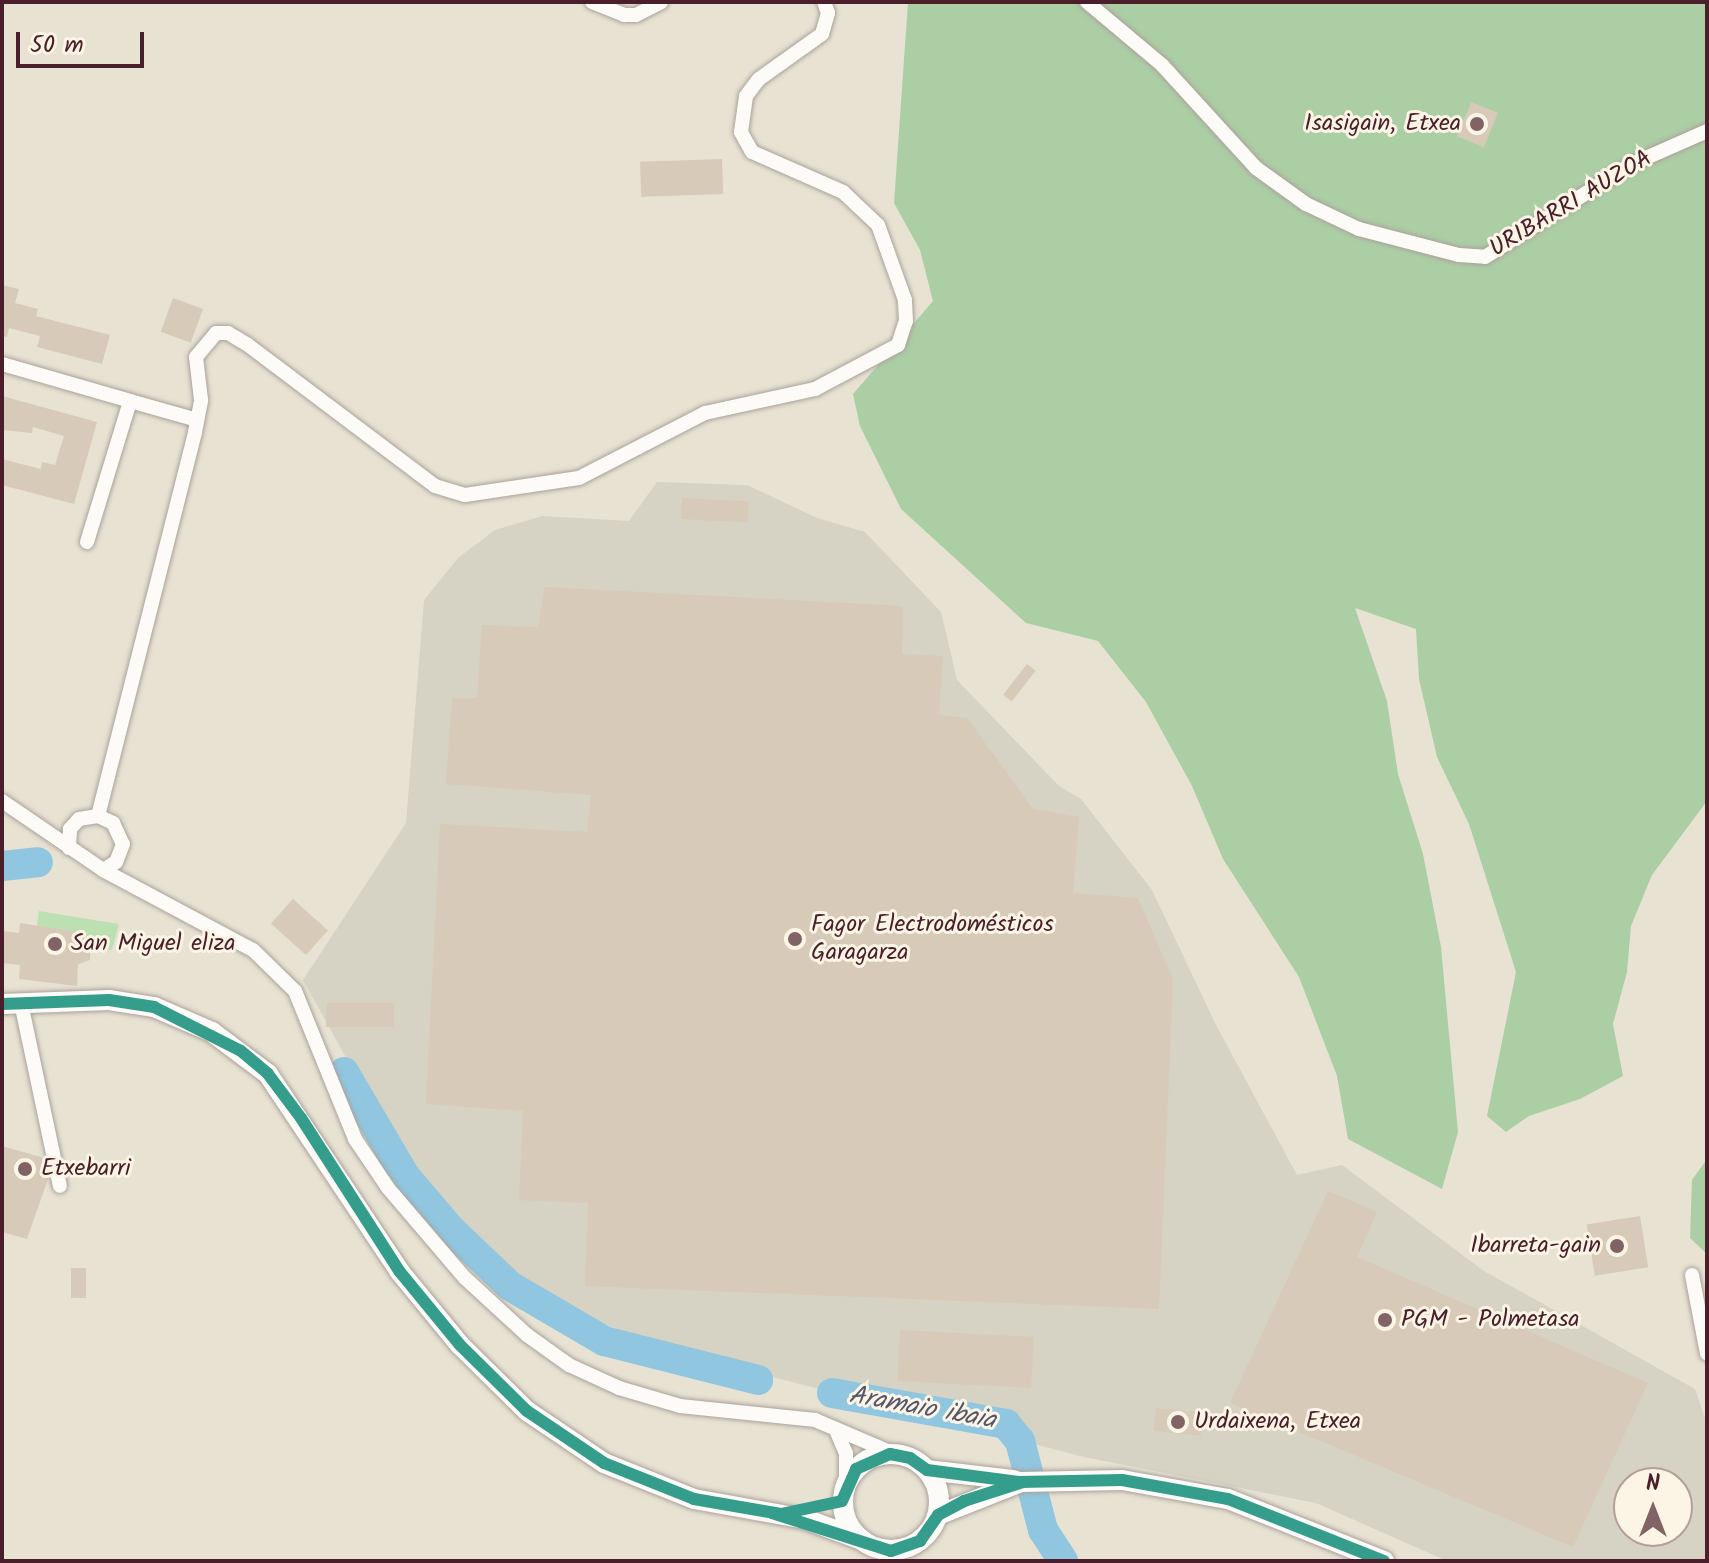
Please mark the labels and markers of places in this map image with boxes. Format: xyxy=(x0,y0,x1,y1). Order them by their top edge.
place label: Isasigain, Etxea xyxy=(1304,110,1461,138)
marker: Isasigain, Etxea xyxy=(1468,115,1486,133)
place label: Fagor Electrodomésticos Garagarza xyxy=(811,911,1054,967)
place label: San Miguel eliza xyxy=(71,930,236,958)
marker: Fagor Electrodomésticos Garagarza xyxy=(786,930,804,948)
marker: San Miguel eliza xyxy=(46,935,64,953)
place label: Etxebarri xyxy=(41,1155,131,1183)
marker: Etxebarri xyxy=(16,1160,34,1178)
place label: Ibarreta-gain xyxy=(1470,1232,1601,1260)
marker: Ibarreta-gain xyxy=(1608,1237,1626,1255)
place label: PGM - Polmetasa xyxy=(1401,1306,1580,1334)
marker: PGM - Polmetasa xyxy=(1376,1311,1394,1329)
place label: Urdaixena, Etxea xyxy=(1194,1408,1361,1436)
marker: Urdaixena, Etxea xyxy=(1169,1413,1187,1431)

